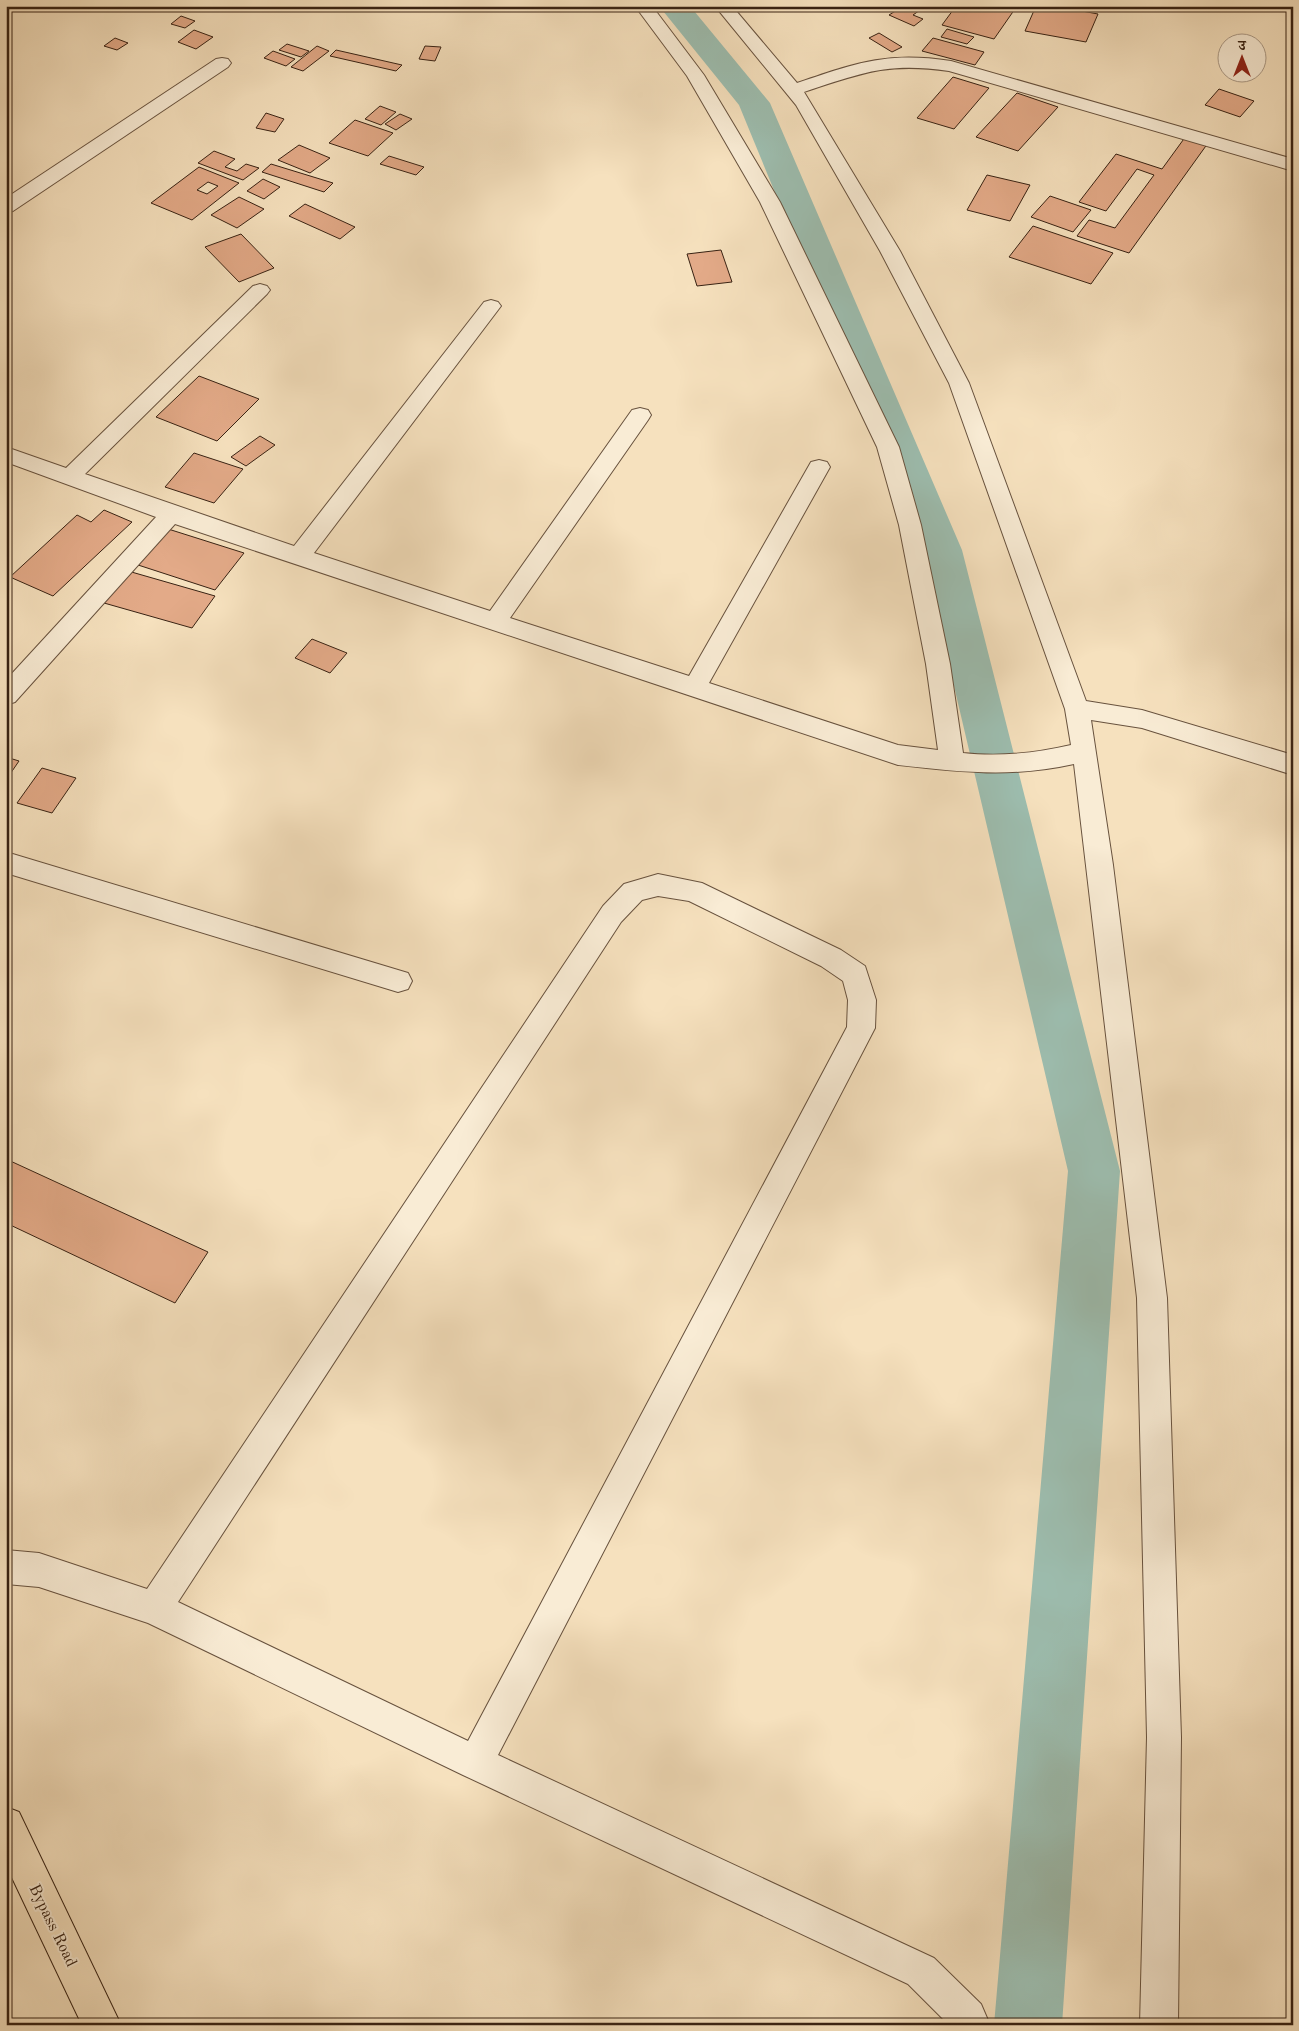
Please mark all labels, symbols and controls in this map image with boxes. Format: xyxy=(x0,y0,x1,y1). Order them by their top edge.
north arrow xyxy=(1216,32,1266,82)
text: उ xyxy=(1237,39,1246,53)
street label: Bypass Road xyxy=(25,1882,79,1970)

